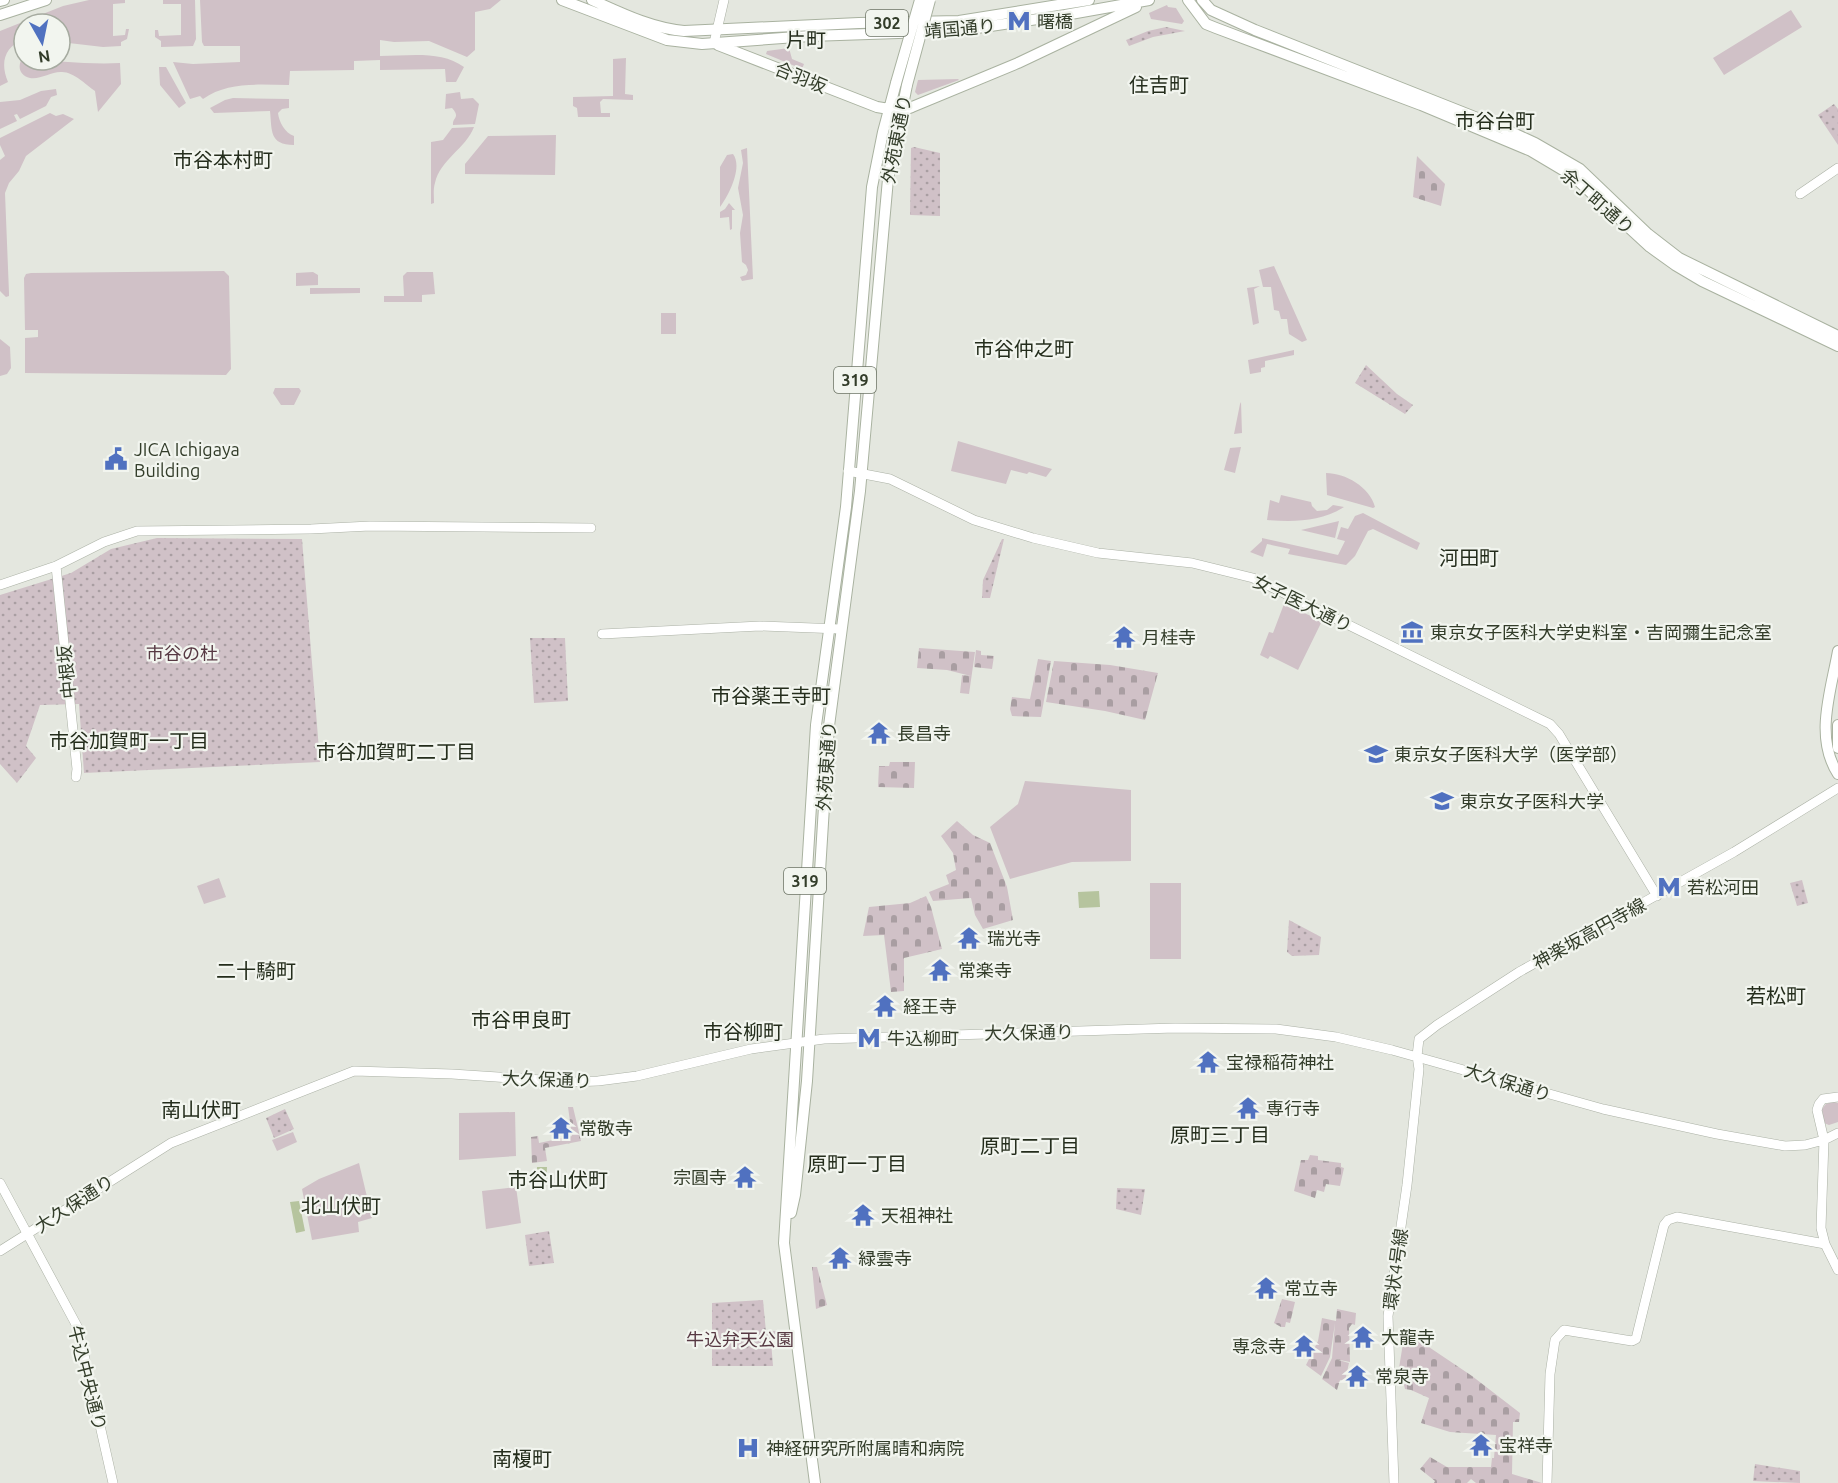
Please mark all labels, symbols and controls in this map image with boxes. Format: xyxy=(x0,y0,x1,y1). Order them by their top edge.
metro station icon: 曙橋 xyxy=(1006,8,1032,34)
road number: 302 xyxy=(866,10,908,36)
place label: 曙橋 xyxy=(1037,11,1073,31)
north arrow xyxy=(12,12,72,72)
street label: 靖国通り xyxy=(923,15,997,41)
district label: 片町 xyxy=(786,28,826,51)
text: N xyxy=(37,47,52,67)
street label: 合羽坂 xyxy=(772,58,830,96)
district label: 住吉町 xyxy=(1129,73,1189,96)
street label: 外苑東通り xyxy=(878,93,914,185)
district label: 市谷台町 xyxy=(1455,109,1535,132)
district label: 市谷本村町 xyxy=(173,148,273,171)
street label: 余丁町通り xyxy=(1557,164,1639,238)
district label: 市谷仲之町 xyxy=(974,337,1074,360)
road number: 319 xyxy=(834,367,876,393)
place label: JICA Ichigaya Building xyxy=(134,439,240,480)
public building icon: JICA Ichigaya Building xyxy=(103,446,129,472)
district label: 河田町 xyxy=(1439,546,1499,569)
street label: 女子医大通り xyxy=(1250,570,1356,636)
museum icon: 東京女子医科大学史料室・吉岡彌生記念室 xyxy=(1399,619,1425,645)
place label: 東京女子医科大学史料室・吉岡彌生記念室 xyxy=(1430,622,1772,642)
temple icon: 月桂寺 xyxy=(1111,624,1137,650)
place label: 月桂寺 xyxy=(1142,627,1196,647)
park label: 市谷の杜 xyxy=(146,643,218,663)
street label: 中根坂 xyxy=(53,644,79,700)
district label: 市谷薬王寺町 xyxy=(711,684,831,707)
street label: 外苑東通り xyxy=(813,720,839,812)
temple icon: 長昌寺 xyxy=(866,720,892,746)
place label: 長昌寺 xyxy=(897,723,951,743)
district label: 市谷加賀町一丁目 xyxy=(49,729,209,752)
district label: 市谷加賀町二丁目 xyxy=(316,740,476,763)
school or university icon: 東京女子医科大学（医学部） xyxy=(1363,741,1389,767)
place label: 東京女子医科大学（医学部） xyxy=(1394,744,1628,764)
school or university icon: 東京女子医科大学 xyxy=(1429,788,1455,814)
place label: 東京女子医科大学 xyxy=(1460,791,1604,811)
road number: 319 xyxy=(784,868,826,894)
metro station icon: 若松河田 xyxy=(1656,874,1682,900)
place label: 若松河田 xyxy=(1687,877,1759,897)
street label: 神楽坂高円寺線 xyxy=(1529,894,1649,972)
temple icon: 瑞光寺 xyxy=(956,925,982,951)
place label: 瑞光寺 xyxy=(987,928,1041,948)
temple icon: 常楽寺 xyxy=(927,957,953,983)
district label: 二十騎町 xyxy=(216,959,296,982)
place label: 常楽寺 xyxy=(958,960,1012,980)
district label: 若松町 xyxy=(1746,984,1806,1007)
temple icon: 経王寺 xyxy=(872,993,898,1019)
place label: 経王寺 xyxy=(903,996,957,1016)
district label: 市谷甲良町 xyxy=(471,1008,571,1031)
district label: 市谷柳町 xyxy=(703,1020,783,1043)
street label: 大久保通り xyxy=(984,1021,1074,1043)
metro station icon: 牛込柳町 xyxy=(856,1025,882,1051)
place label: 牛込柳町 xyxy=(887,1028,959,1048)
temple icon: 宝禄稲荷神社 xyxy=(1195,1049,1221,1075)
place label: 宝禄稲荷神社 xyxy=(1226,1052,1334,1072)
street label: 大久保通り xyxy=(1462,1059,1554,1105)
street label: 大久保通り xyxy=(502,1067,592,1091)
temple icon: 専行寺 xyxy=(1235,1095,1261,1121)
district label: 南山伏町 xyxy=(161,1098,241,1121)
place label: 専行寺 xyxy=(1266,1098,1320,1118)
temple icon: 常敬寺 xyxy=(548,1115,574,1141)
place label: 常敬寺 xyxy=(579,1118,633,1138)
district label: 原町三丁目 xyxy=(1170,1123,1270,1146)
district label: 原町二丁目 xyxy=(980,1134,1080,1157)
district label: 原町一丁目 xyxy=(807,1152,907,1175)
temple icon: 宗圓寺 xyxy=(732,1164,758,1190)
place label: 宗圓寺 xyxy=(673,1167,727,1187)
district label: 市谷山伏町 xyxy=(508,1168,608,1191)
street label: 大久保通り xyxy=(31,1170,117,1236)
district label: 北山伏町 xyxy=(301,1194,381,1217)
temple icon: 天祖神社 xyxy=(850,1202,876,1228)
place label: 天祖神社 xyxy=(881,1205,953,1225)
street label: 環状4号線 xyxy=(1379,1227,1411,1311)
temple icon: 緑雲寺 xyxy=(827,1245,853,1271)
place label: 緑雲寺 xyxy=(858,1248,912,1268)
temple icon: 常立寺 xyxy=(1253,1275,1279,1301)
place label: 常立寺 xyxy=(1284,1278,1338,1298)
street label: 牛込中央通り xyxy=(65,1323,111,1433)
temple icon: 大龍寺 xyxy=(1350,1324,1376,1350)
place label: 大龍寺 xyxy=(1381,1327,1435,1347)
park label: 牛込弁天公園 xyxy=(686,1329,794,1349)
temple icon: 専念寺 xyxy=(1291,1333,1317,1359)
place label: 専念寺 xyxy=(1232,1336,1286,1356)
temple icon: 常泉寺 xyxy=(1344,1363,1370,1389)
place label: 常泉寺 xyxy=(1375,1366,1429,1386)
temple icon: 宝祥寺 xyxy=(1468,1432,1494,1458)
hospital icon: 神経研究所附属晴和病院 xyxy=(735,1435,761,1461)
place label: 宝祥寺 xyxy=(1499,1435,1553,1455)
place label: 神経研究所附属晴和病院 xyxy=(766,1438,964,1458)
district label: 南榎町 xyxy=(492,1447,552,1470)

